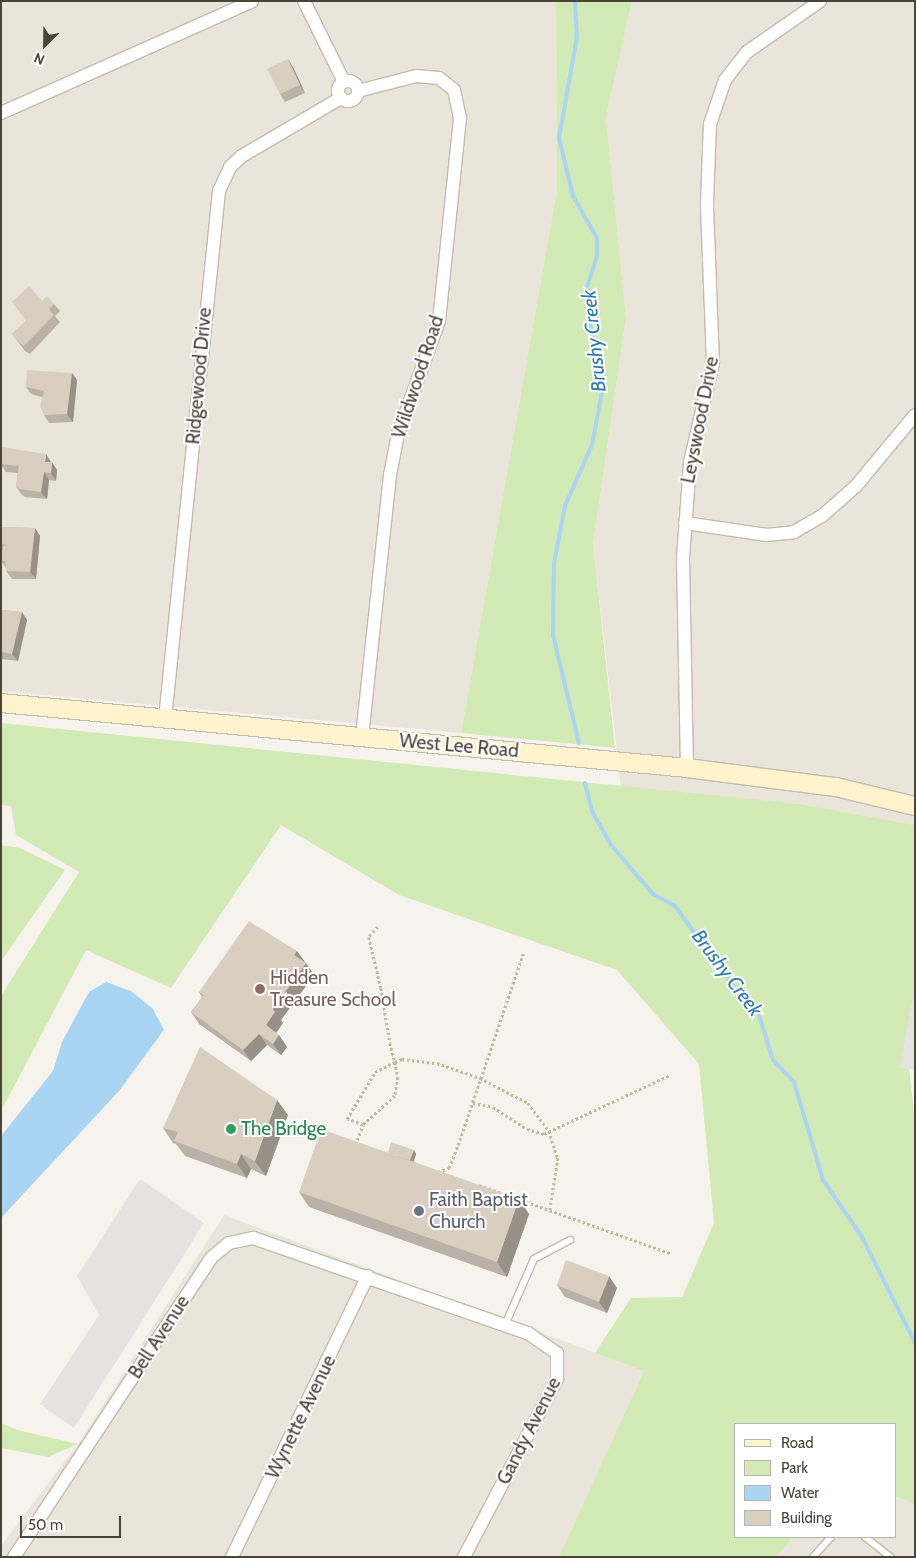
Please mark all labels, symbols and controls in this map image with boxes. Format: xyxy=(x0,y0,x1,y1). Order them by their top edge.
north arrow xyxy=(20,20,70,70)
text: N xyxy=(31,49,47,69)
water label: Brushy Creek xyxy=(577,289,611,393)
street label: Ridgewood Drive xyxy=(182,307,216,445)
street label: Wildwood Road xyxy=(387,313,449,441)
street label: Leyswood Drive xyxy=(677,355,723,485)
street label: West Lee Road xyxy=(398,729,520,763)
water label: Brushy Creek xyxy=(687,925,767,1021)
place label: Hidden Treasure School xyxy=(270,967,396,1011)
marker: Hidden Treasure School xyxy=(254,983,266,995)
place label: The Bridge xyxy=(241,1118,326,1140)
marker: The Bridge xyxy=(225,1123,237,1135)
place label: Faith Baptist Church xyxy=(429,1189,528,1233)
marker: Faith Baptist Church xyxy=(413,1205,425,1217)
street label: Bell Avenue xyxy=(124,1291,194,1383)
street label: Wynette Avenue xyxy=(261,1351,341,1483)
street label: Gandy Avenue xyxy=(492,1374,566,1488)
legend xyxy=(734,1423,896,1538)
text: Road xyxy=(781,1434,814,1452)
text: Park xyxy=(781,1459,808,1477)
text: Water xyxy=(781,1484,819,1502)
scale bar xyxy=(22,1506,124,1538)
text: Building xyxy=(781,1509,832,1527)
text: 50 m xyxy=(28,1516,63,1534)

